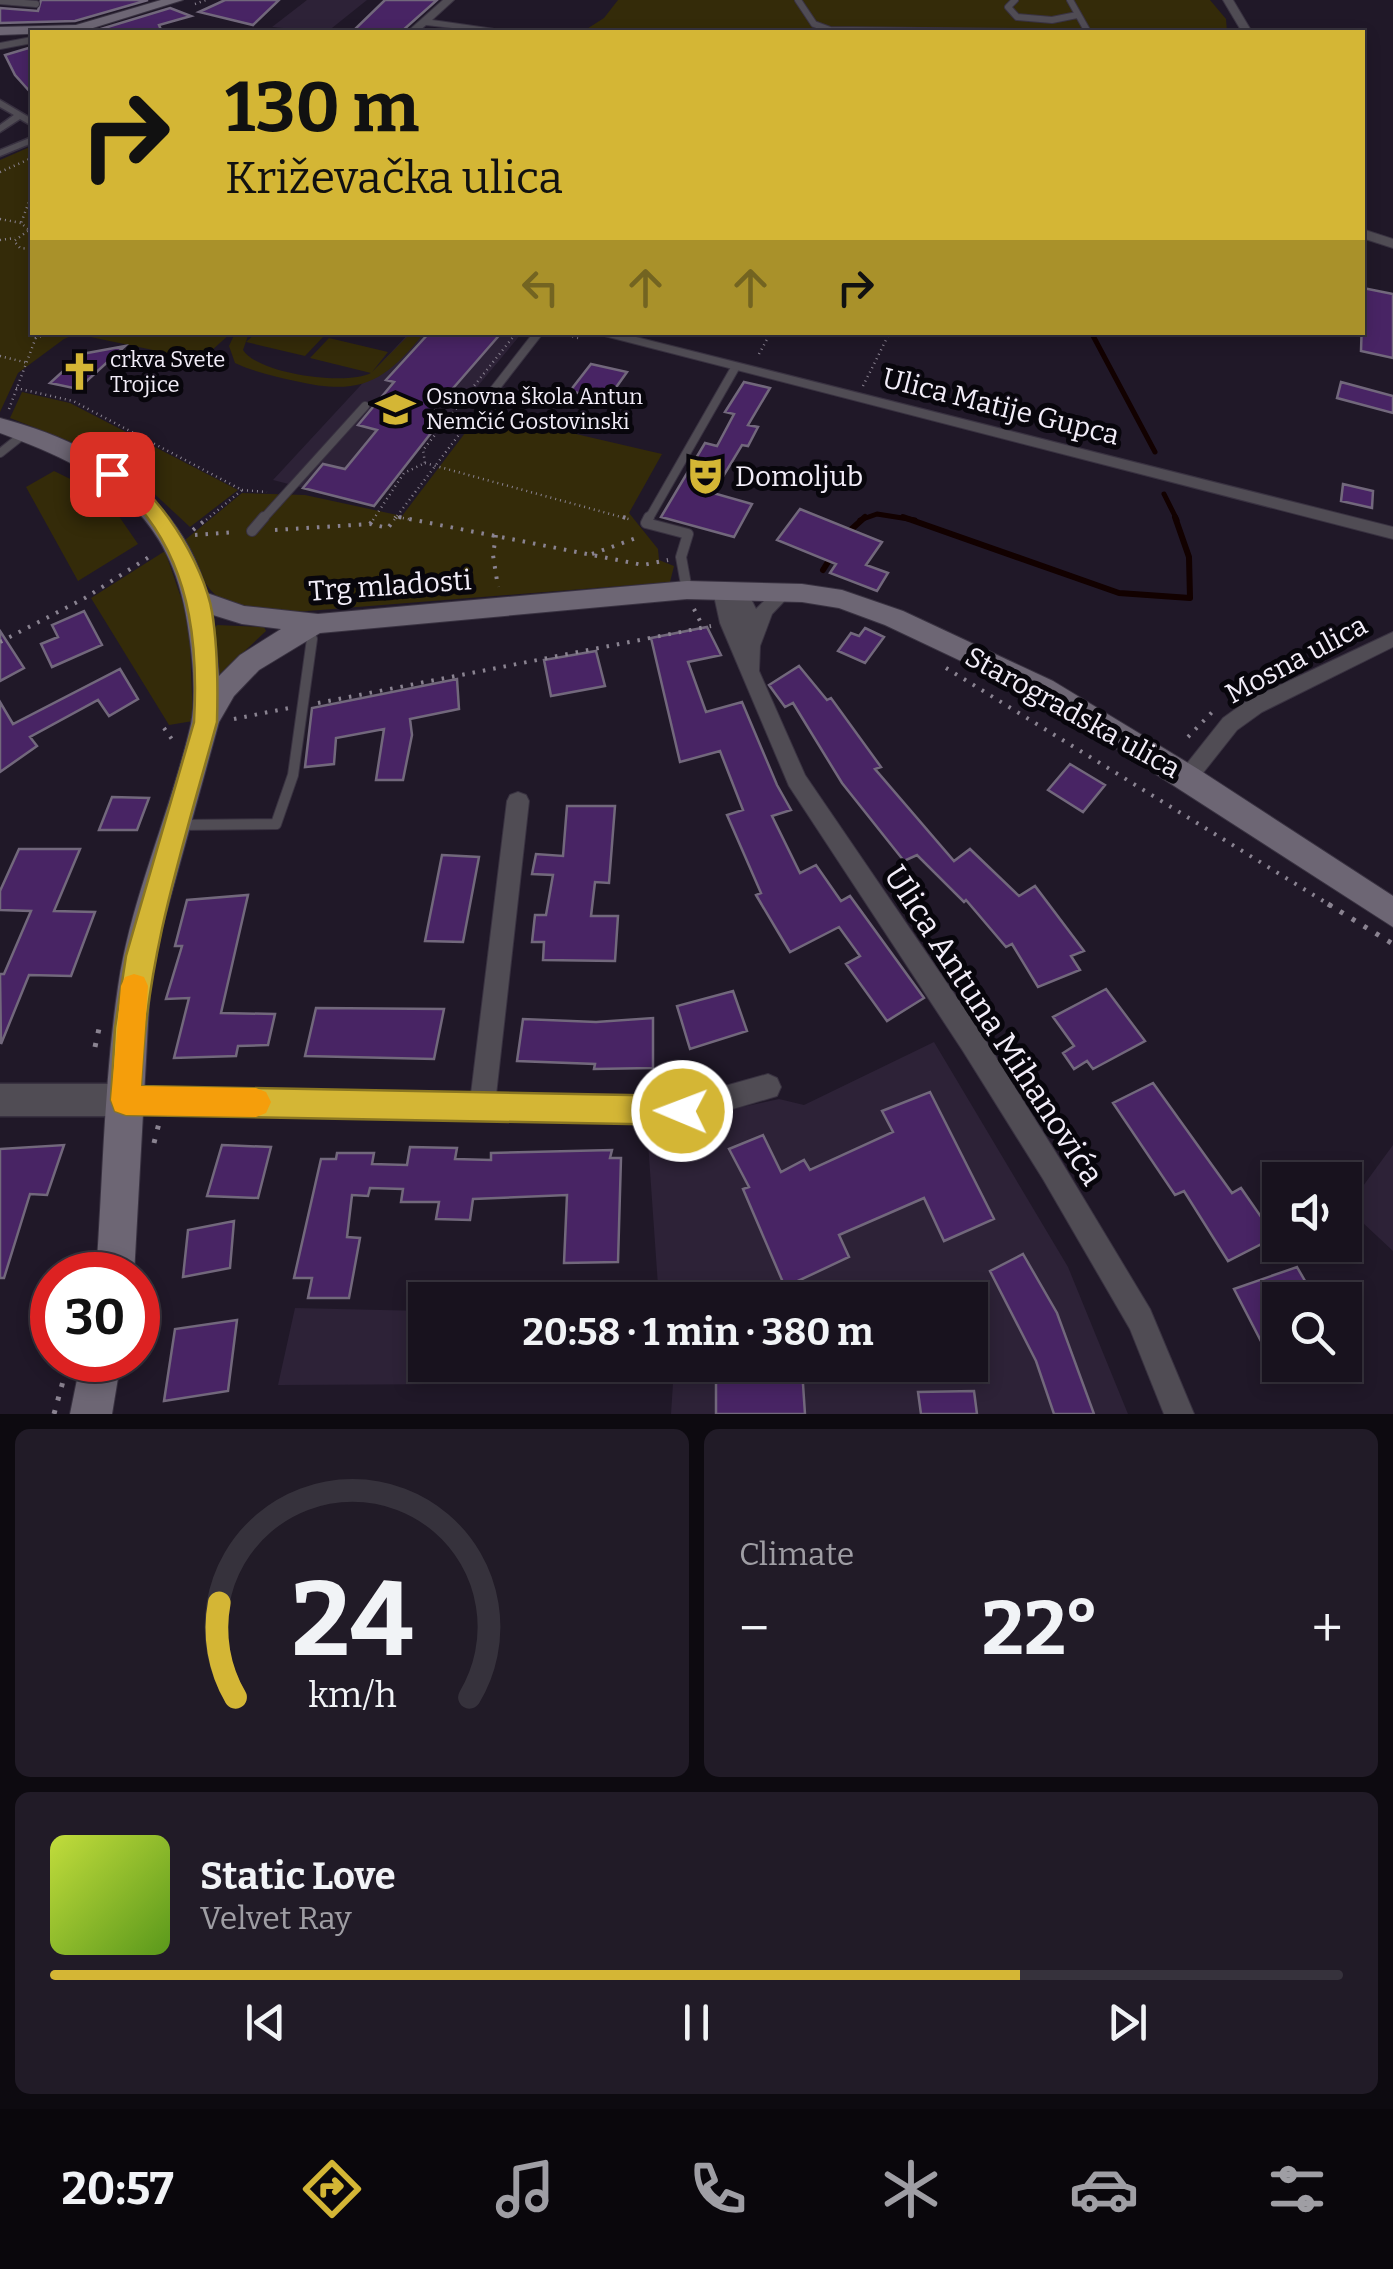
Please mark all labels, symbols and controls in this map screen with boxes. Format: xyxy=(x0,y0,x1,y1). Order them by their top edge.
text: 130 m xyxy=(225,66,419,150)
icon: right xyxy=(60,70,190,200)
text: Križevačka ulica xyxy=(225,151,563,205)
icon: left xyxy=(513,260,568,315)
icon: ahead xyxy=(618,260,673,315)
icon: ahead xyxy=(723,260,778,315)
icon: right xyxy=(828,260,883,315)
place label: crkva Svete Trojice xyxy=(110,346,225,398)
church icon: crkva Svete Trojice xyxy=(59,351,101,393)
street label: Ulica Matije Gupca xyxy=(879,361,1123,452)
place label: Osnovna škola Antun Nemčić Gostovinski xyxy=(426,383,643,435)
school or university icon: Osnovna škola Antun Nemčić Gostovinski xyxy=(375,388,417,430)
pin xyxy=(70,432,155,517)
icon: arrive xyxy=(85,447,140,502)
theatre icon: Domoljub xyxy=(684,455,726,497)
place label: Domoljub xyxy=(735,460,863,493)
street label: Trg mladosti xyxy=(308,563,473,608)
street label: Mosna ulica xyxy=(1220,608,1373,711)
street label: Starogradska ulica xyxy=(960,640,1186,785)
street label: Ulica Antuna Mihanovića xyxy=(876,858,1112,1192)
position arrow xyxy=(630,1059,734,1163)
map controls xyxy=(1262,1162,1362,1382)
button: sound xyxy=(1262,1162,1362,1262)
speed limit sign: 30 xyxy=(30,1252,160,1382)
button: search xyxy=(1262,1282,1362,1382)
text: 20:58 · 1 min · 380 m xyxy=(522,1309,874,1355)
text: Climate xyxy=(739,1535,854,1573)
text: 24 xyxy=(291,1558,413,1683)
text: 22° xyxy=(982,1584,1099,1674)
text: − xyxy=(739,1596,769,1662)
text: + xyxy=(1312,1596,1343,1662)
text: km/h xyxy=(308,1674,396,1716)
text: Static Love xyxy=(200,1853,396,1899)
text: Velvet Ray xyxy=(200,1899,352,1937)
icon: previous xyxy=(238,1995,293,2050)
icon: pause xyxy=(669,1995,724,2050)
icon: next xyxy=(1100,1995,1155,2050)
icon: directions xyxy=(297,2154,367,2224)
icon: music xyxy=(490,2154,560,2224)
icon: phone xyxy=(683,2154,753,2224)
icon: climate xyxy=(876,2154,946,2224)
icon: car xyxy=(1069,2154,1139,2224)
icon: filters xyxy=(1262,2154,1332,2224)
text: 20:57 xyxy=(61,2162,174,2216)

